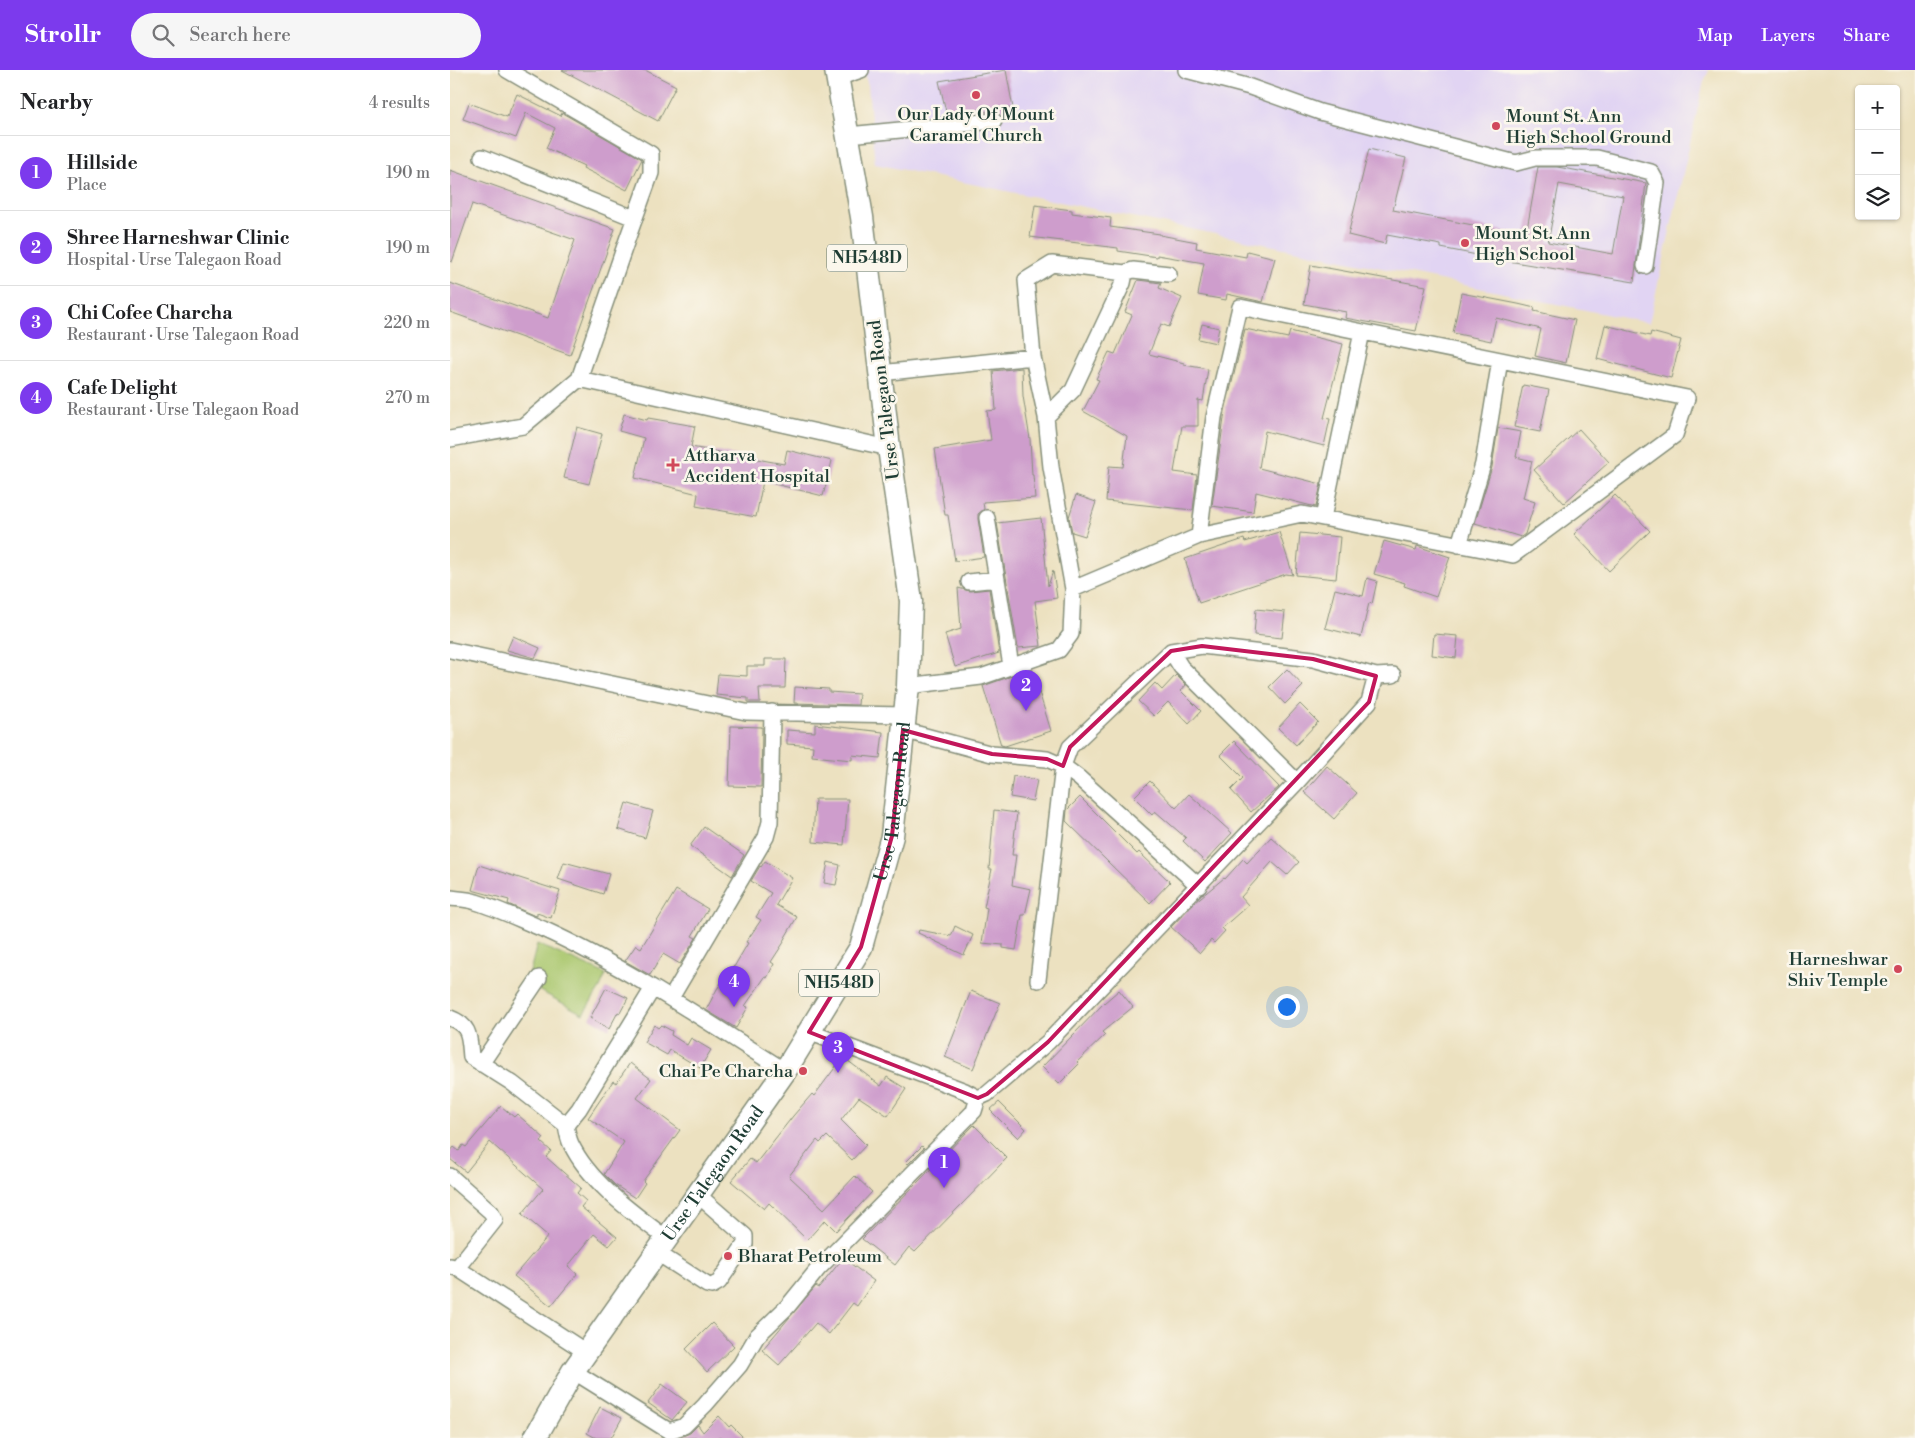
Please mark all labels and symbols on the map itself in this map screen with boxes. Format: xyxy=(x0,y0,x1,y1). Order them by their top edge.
marker: Our Lady Of Mount Caramel Church xyxy=(970,89,982,101)
place label: Our Lady Of Mount Caramel Church xyxy=(897,103,1055,147)
place label: Mount St. Ann High School Ground xyxy=(1506,105,1672,149)
marker: Mount St. Ann High School Ground xyxy=(1490,120,1502,132)
place label: Mount St. Ann High School xyxy=(1475,222,1591,266)
marker: Mount St. Ann High School xyxy=(1459,237,1471,249)
road number: NH548D xyxy=(827,244,907,272)
street label: Urse Talegaon Road xyxy=(863,318,905,481)
place label: Attharva Accident Hospital xyxy=(683,444,830,488)
marker: Attharva Accident Hospital xyxy=(666,458,680,472)
pin: 2 xyxy=(1010,670,1042,711)
street label: Urse Talegaon Road xyxy=(868,720,916,884)
place label: Harneshwar Shiv Temple xyxy=(1788,948,1888,992)
marker: Harneshwar Shiv Temple xyxy=(1892,963,1904,975)
pin: 4 xyxy=(718,966,750,1007)
road number: NH548D xyxy=(799,970,879,996)
your location xyxy=(1274,994,1300,1020)
pin: 3 xyxy=(822,1032,854,1073)
place label: Chai Pe Charcha xyxy=(659,1060,794,1083)
marker: Chai Pe Charcha xyxy=(797,1065,809,1077)
street label: Urse Talegaon Road xyxy=(657,1100,769,1246)
pin: 1 xyxy=(928,1147,960,1188)
place label: Bharat Petroleum xyxy=(737,1245,882,1268)
marker: Bharat Petroleum xyxy=(722,1250,734,1262)

